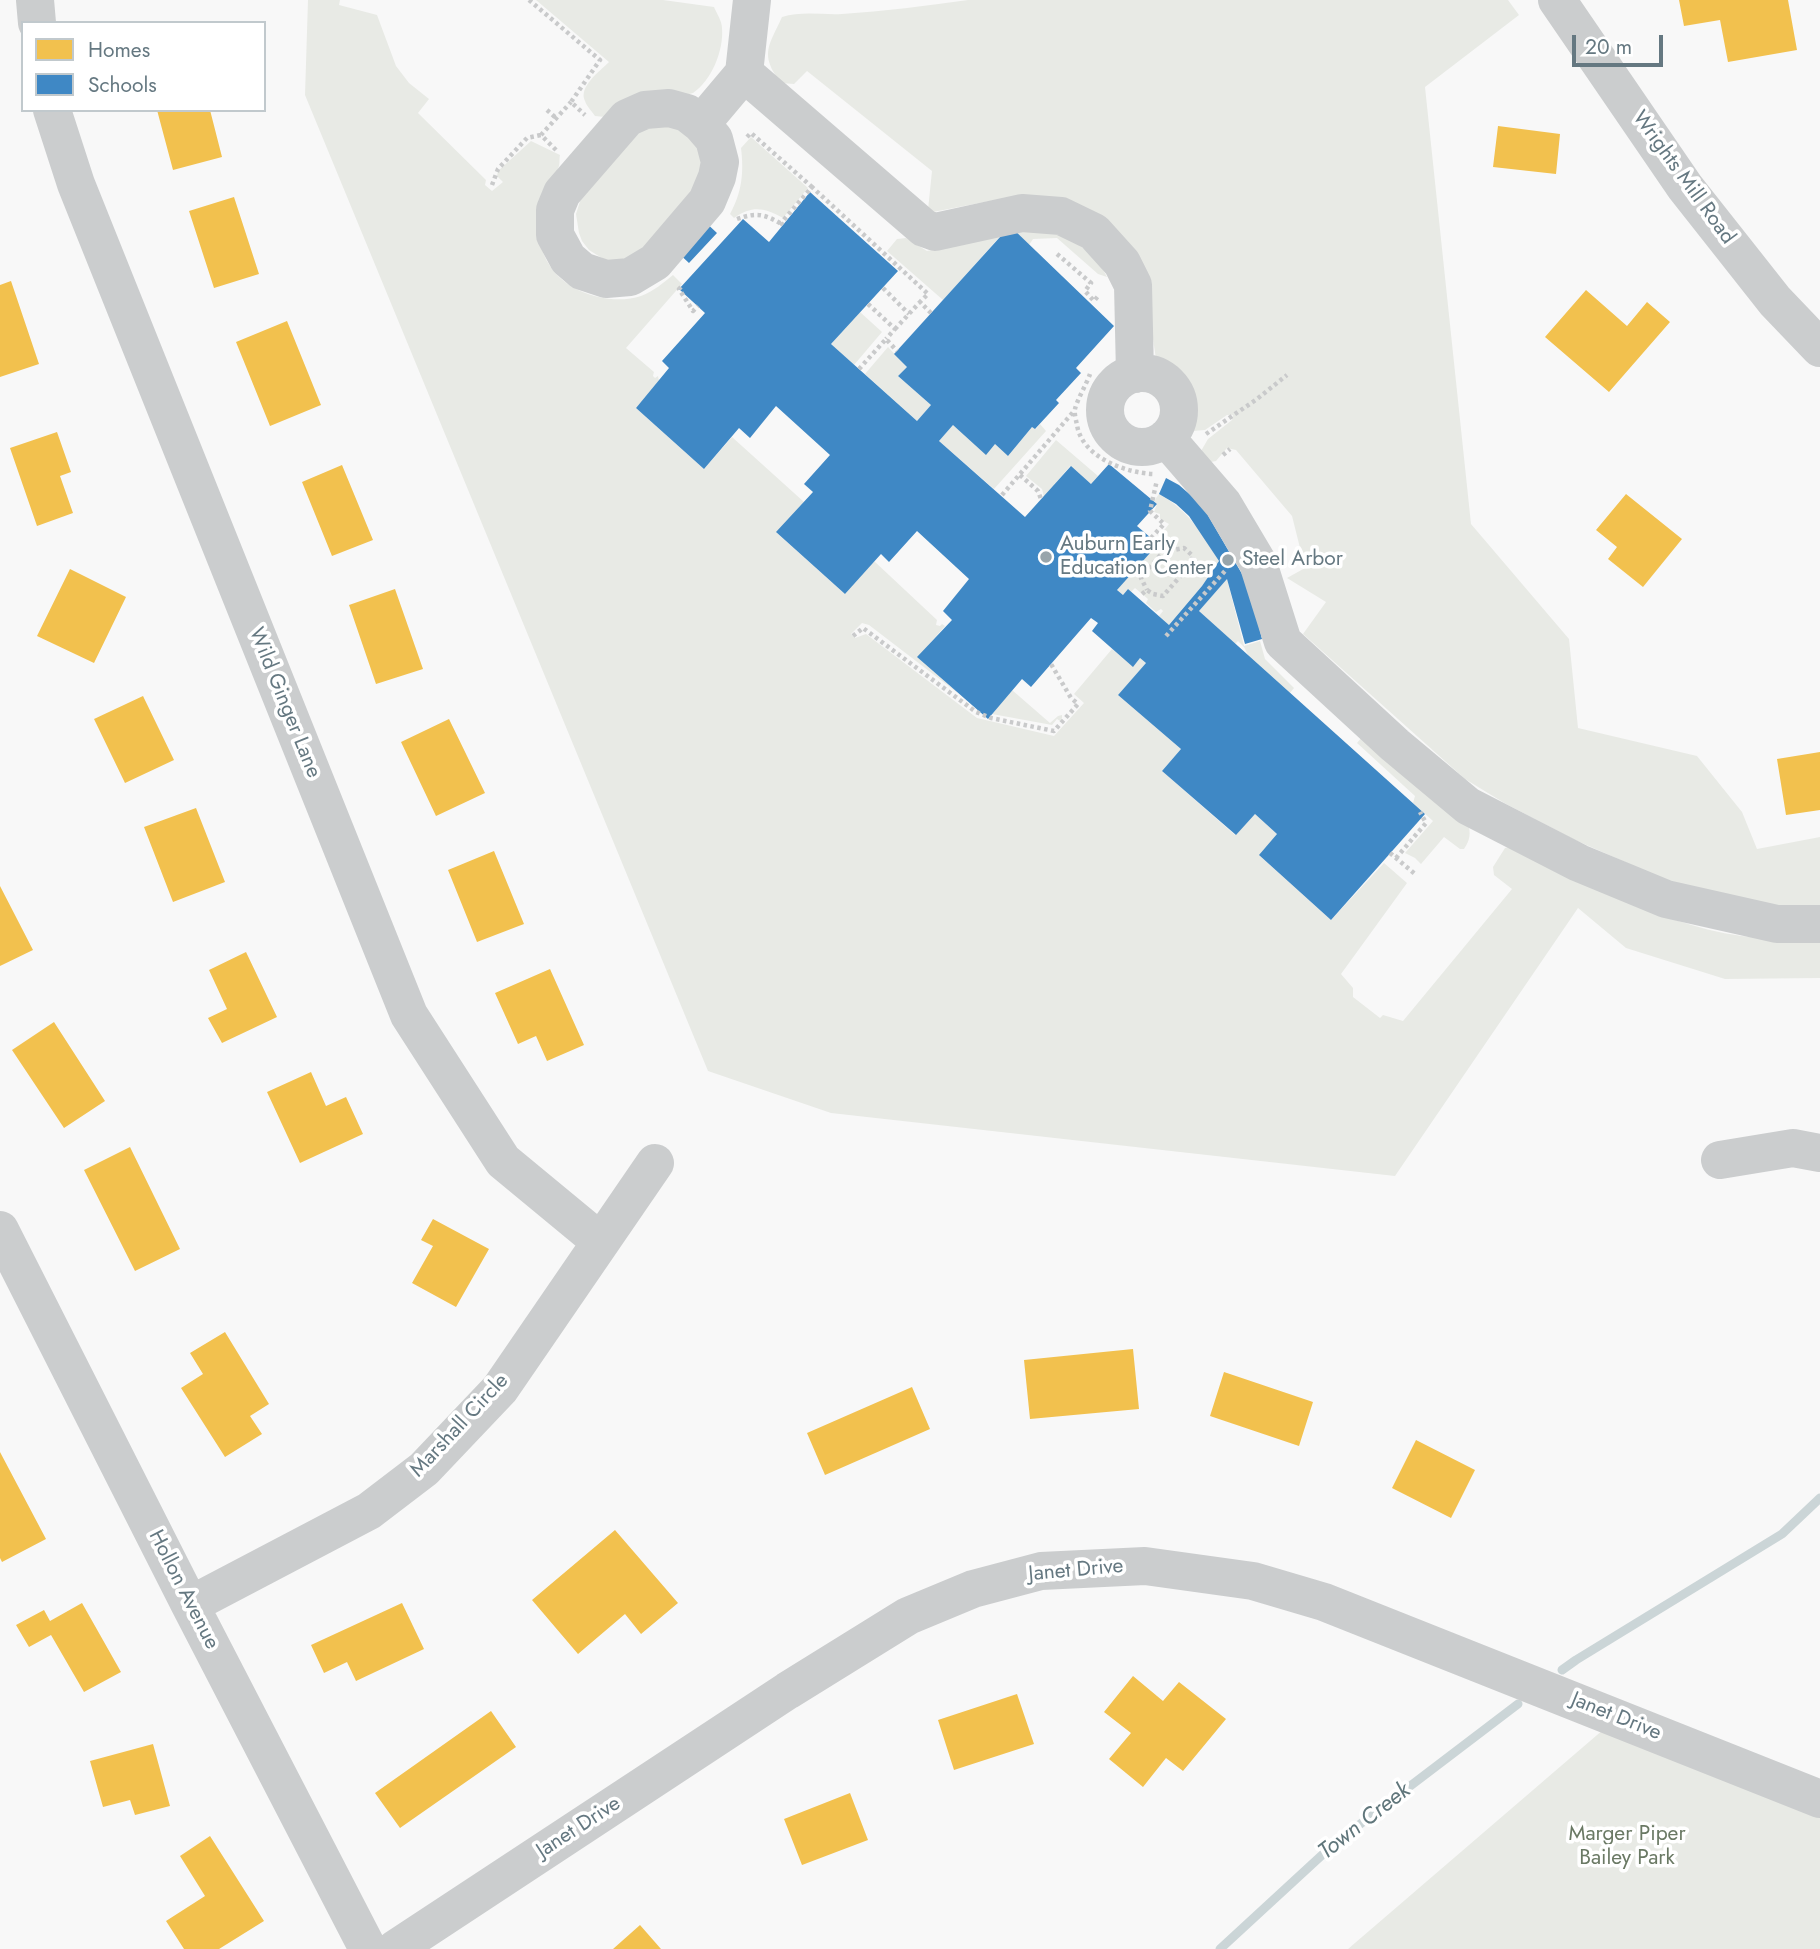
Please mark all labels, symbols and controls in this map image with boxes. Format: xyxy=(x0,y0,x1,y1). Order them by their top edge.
legend xyxy=(21,21,266,112)
scale bar xyxy=(1575,21,1666,65)
text: 20 m xyxy=(1585,32,1632,62)
text: Homes xyxy=(88,35,150,65)
text: Schools xyxy=(88,70,157,100)
street label: Wrights Mill Road xyxy=(1626,106,1740,250)
place label: Auburn Early Education Center xyxy=(1060,532,1213,582)
place label: Steel Arbor xyxy=(1242,547,1343,573)
marker: Auburn Early Education Center xyxy=(1038,549,1054,565)
marker: Steel Arbor xyxy=(1220,552,1236,568)
street label: Wild Ginger Lane xyxy=(242,624,326,782)
street label: Marshall Circle xyxy=(406,1369,514,1483)
street label: Hollon Avenue xyxy=(142,1526,224,1654)
street label: Janet Drive xyxy=(1028,1554,1124,1588)
street label: Janet Drive xyxy=(1567,1688,1665,1746)
water label: Town Creek xyxy=(1313,1778,1417,1866)
street label: Janet Drive xyxy=(532,1792,626,1864)
park label: Marger Piper Bailey Park xyxy=(1568,1822,1686,1872)

